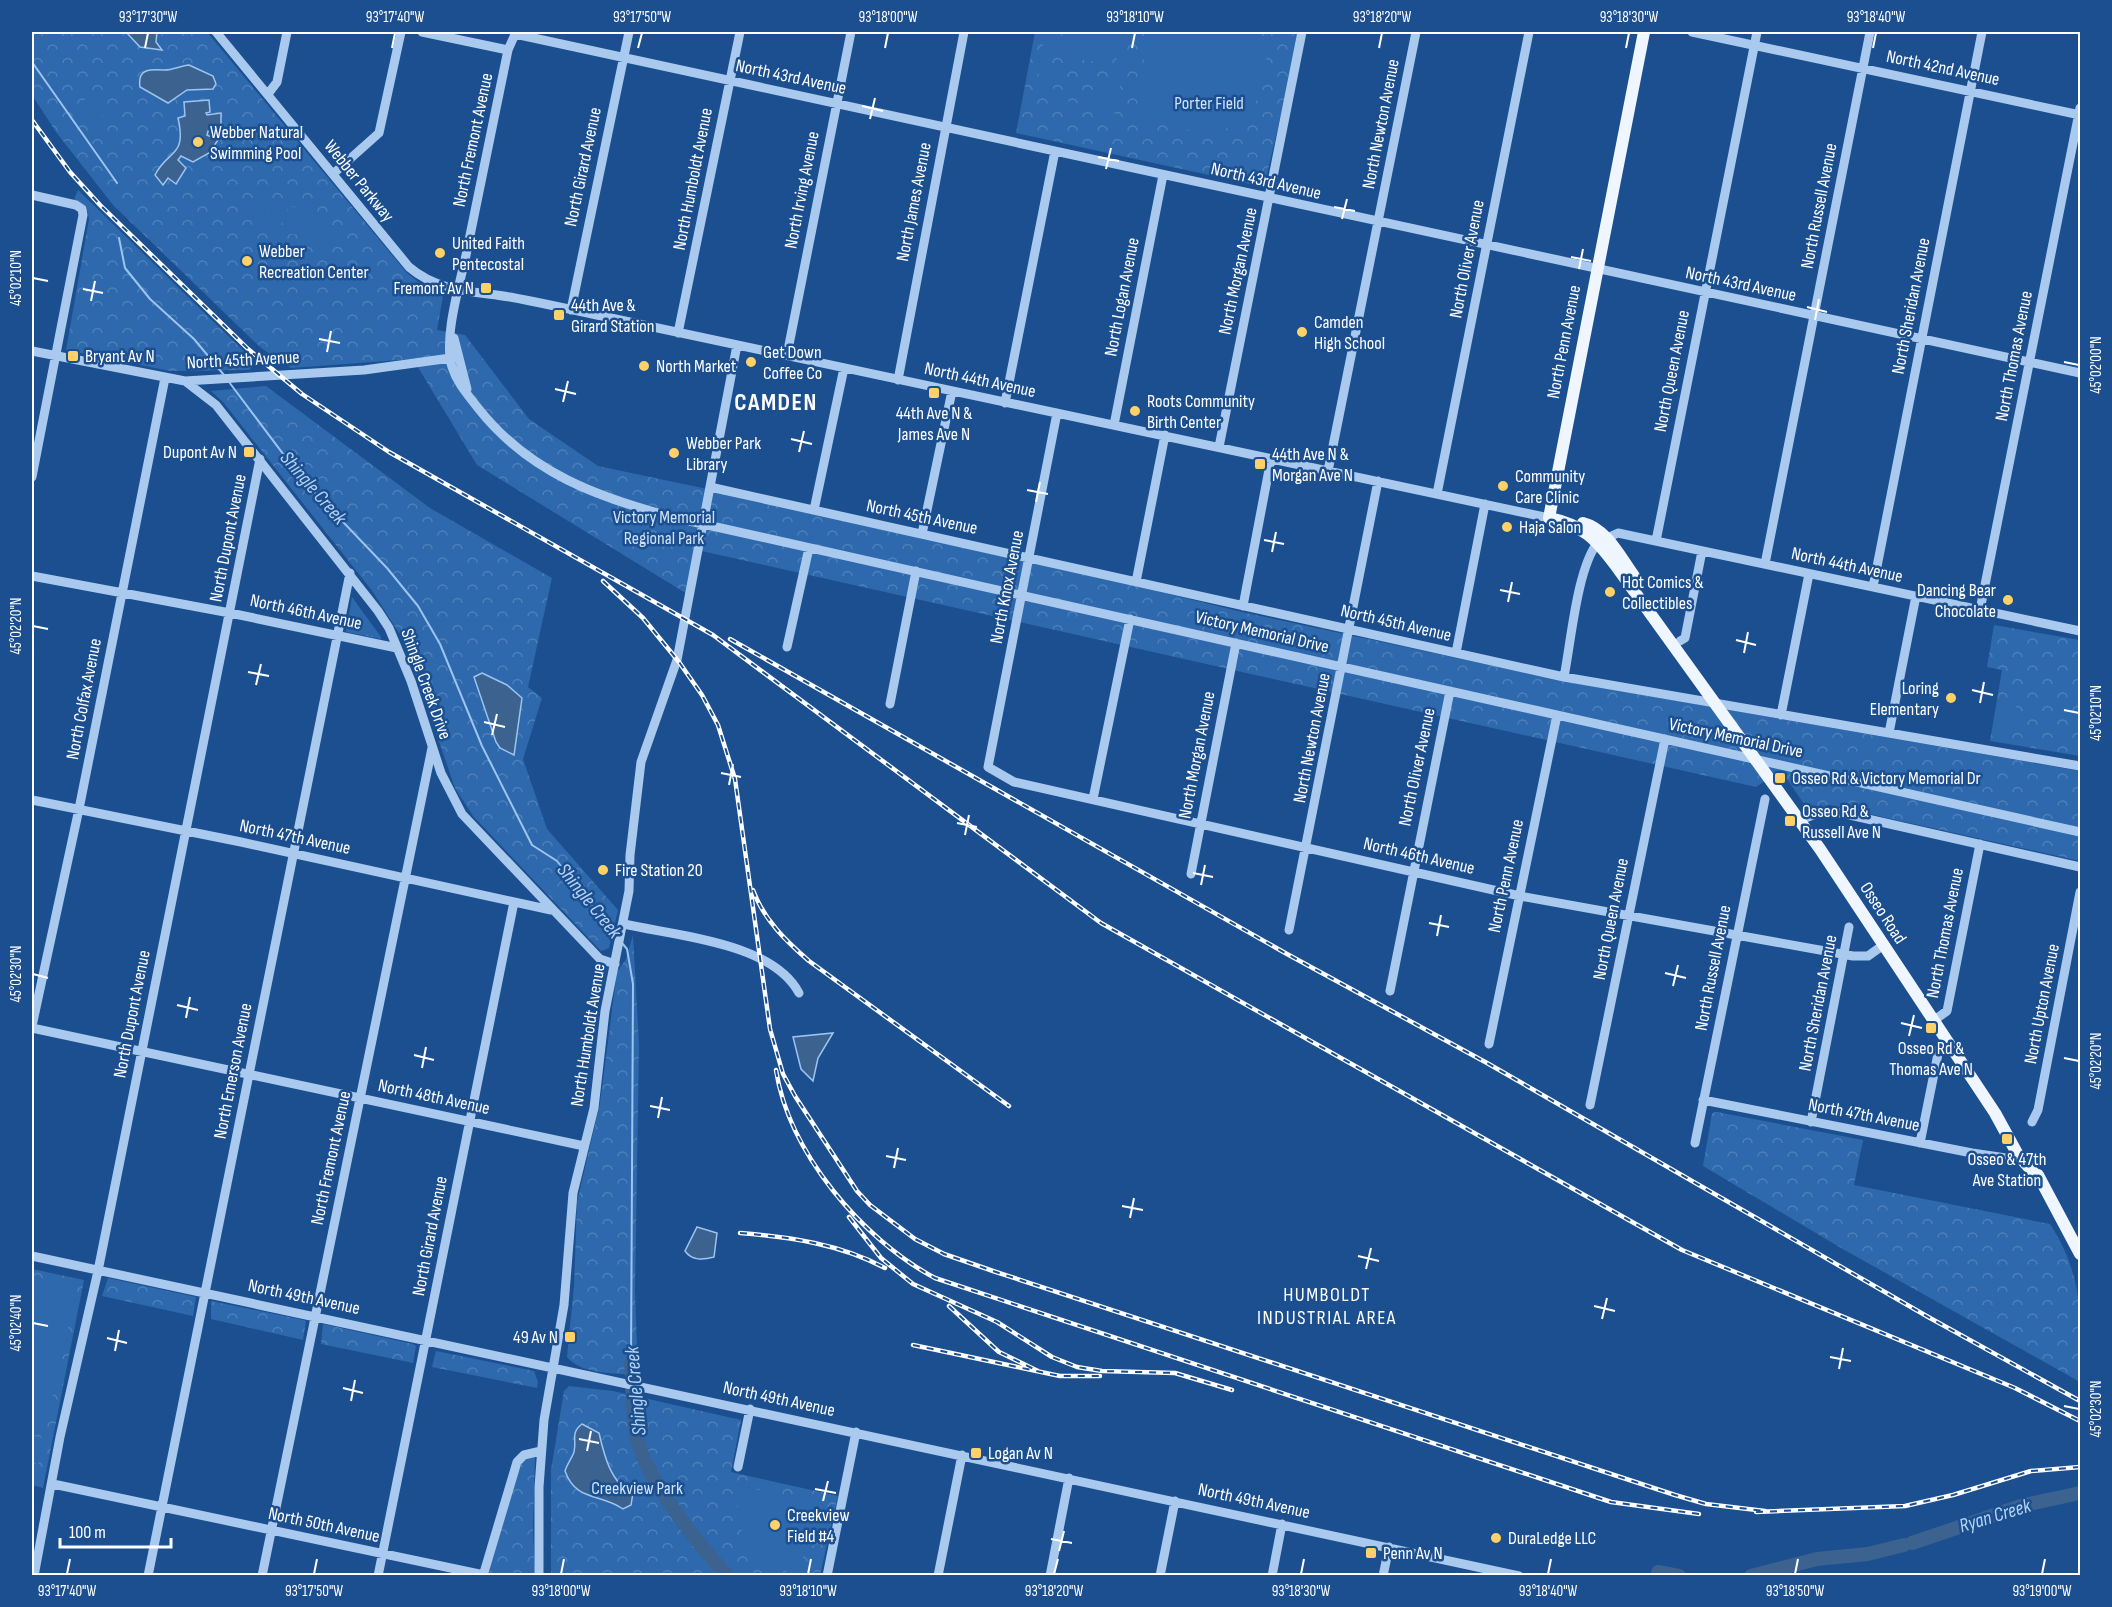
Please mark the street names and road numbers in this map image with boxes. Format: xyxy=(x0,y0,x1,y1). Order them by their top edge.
street label: North 42nd Avenue xyxy=(1884,46,2002,90)
street label: North 43rd Avenue xyxy=(734,55,848,99)
street label: North Newton Avenue xyxy=(1358,57,1404,191)
street label: North Fremont Avenue xyxy=(449,71,497,209)
street label: North Girard Avenue xyxy=(560,105,606,229)
street label: North Humboldt Avenue xyxy=(669,106,717,252)
street label: North Irving Avenue xyxy=(780,130,824,250)
street label: Webber Parkway xyxy=(320,136,398,226)
street label: North James Avenue xyxy=(892,141,936,263)
street label: North Russell Avenue xyxy=(1797,141,1841,271)
street label: North 43rd Avenue xyxy=(1209,158,1323,204)
street label: North Oliver Avenue xyxy=(1445,198,1489,320)
street label: North Morgan Avenue xyxy=(1214,206,1262,336)
street label: North Logan Avenue xyxy=(1100,236,1144,358)
street label: North Sheridan Avenue xyxy=(1888,236,1934,376)
street label: North 43rd Avenue xyxy=(1684,262,1798,306)
street label: North Penn Avenue xyxy=(1543,283,1585,401)
street label: North Thomas Avenue xyxy=(1991,289,2037,423)
street label: North Queen Avenue xyxy=(1650,308,1694,434)
street label: North 45th Avenue xyxy=(186,347,300,373)
street label: North 44th Avenue xyxy=(922,358,1038,402)
street label: North Dupont Avenue xyxy=(205,472,251,604)
street label: North 45th Avenue xyxy=(865,495,979,539)
street label: North Knox Avenue xyxy=(986,529,1028,645)
street label: North 44th Avenue xyxy=(1789,543,1905,587)
street label: North 46th Avenue xyxy=(248,590,364,634)
street label: North 45th Avenue xyxy=(1339,600,1453,646)
street label: Victory Memorial Drive xyxy=(1193,606,1331,658)
street label: Shingle Creek Drive xyxy=(396,626,456,742)
street label: North Colfax Avenue xyxy=(62,637,106,761)
street label: North Newton Avenue xyxy=(1289,671,1335,805)
street label: North Morgan Avenue xyxy=(1174,689,1220,821)
street label: North Oliver Avenue xyxy=(1394,706,1440,828)
street label: Victory Memorial Drive xyxy=(1667,714,1805,762)
street label: North 47th Avenue xyxy=(238,815,352,859)
street label: North Penn Avenue xyxy=(1484,817,1528,935)
street label: North 46th Avenue xyxy=(1361,833,1477,879)
street label: North Queen Avenue xyxy=(1589,856,1633,982)
street label: North Thomas Avenue xyxy=(1922,866,1968,1000)
street label: Osseo Road xyxy=(1855,878,1911,948)
street label: North Russell Avenue xyxy=(1691,903,1735,1033)
street label: North Sheridan Avenue xyxy=(1795,933,1841,1073)
street label: North Upton Avenue xyxy=(2020,942,2064,1066)
street label: North Dupont Avenue xyxy=(109,948,155,1080)
street label: North Humboldt Avenue xyxy=(566,962,610,1108)
street label: North Emerson Avenue xyxy=(210,1001,256,1141)
street label: North 48th Avenue xyxy=(376,1075,492,1119)
street label: North Fremont Avenue xyxy=(307,1089,355,1227)
street label: North 47th Avenue xyxy=(1807,1094,1921,1136)
street label: North Girard Avenue xyxy=(408,1174,452,1298)
street label: North 49th Avenue xyxy=(246,1275,362,1319)
street label: North 49th Avenue xyxy=(721,1377,837,1421)
street label: North 49th Avenue xyxy=(1196,1479,1312,1523)
street label: North 50th Avenue xyxy=(266,1503,382,1547)

